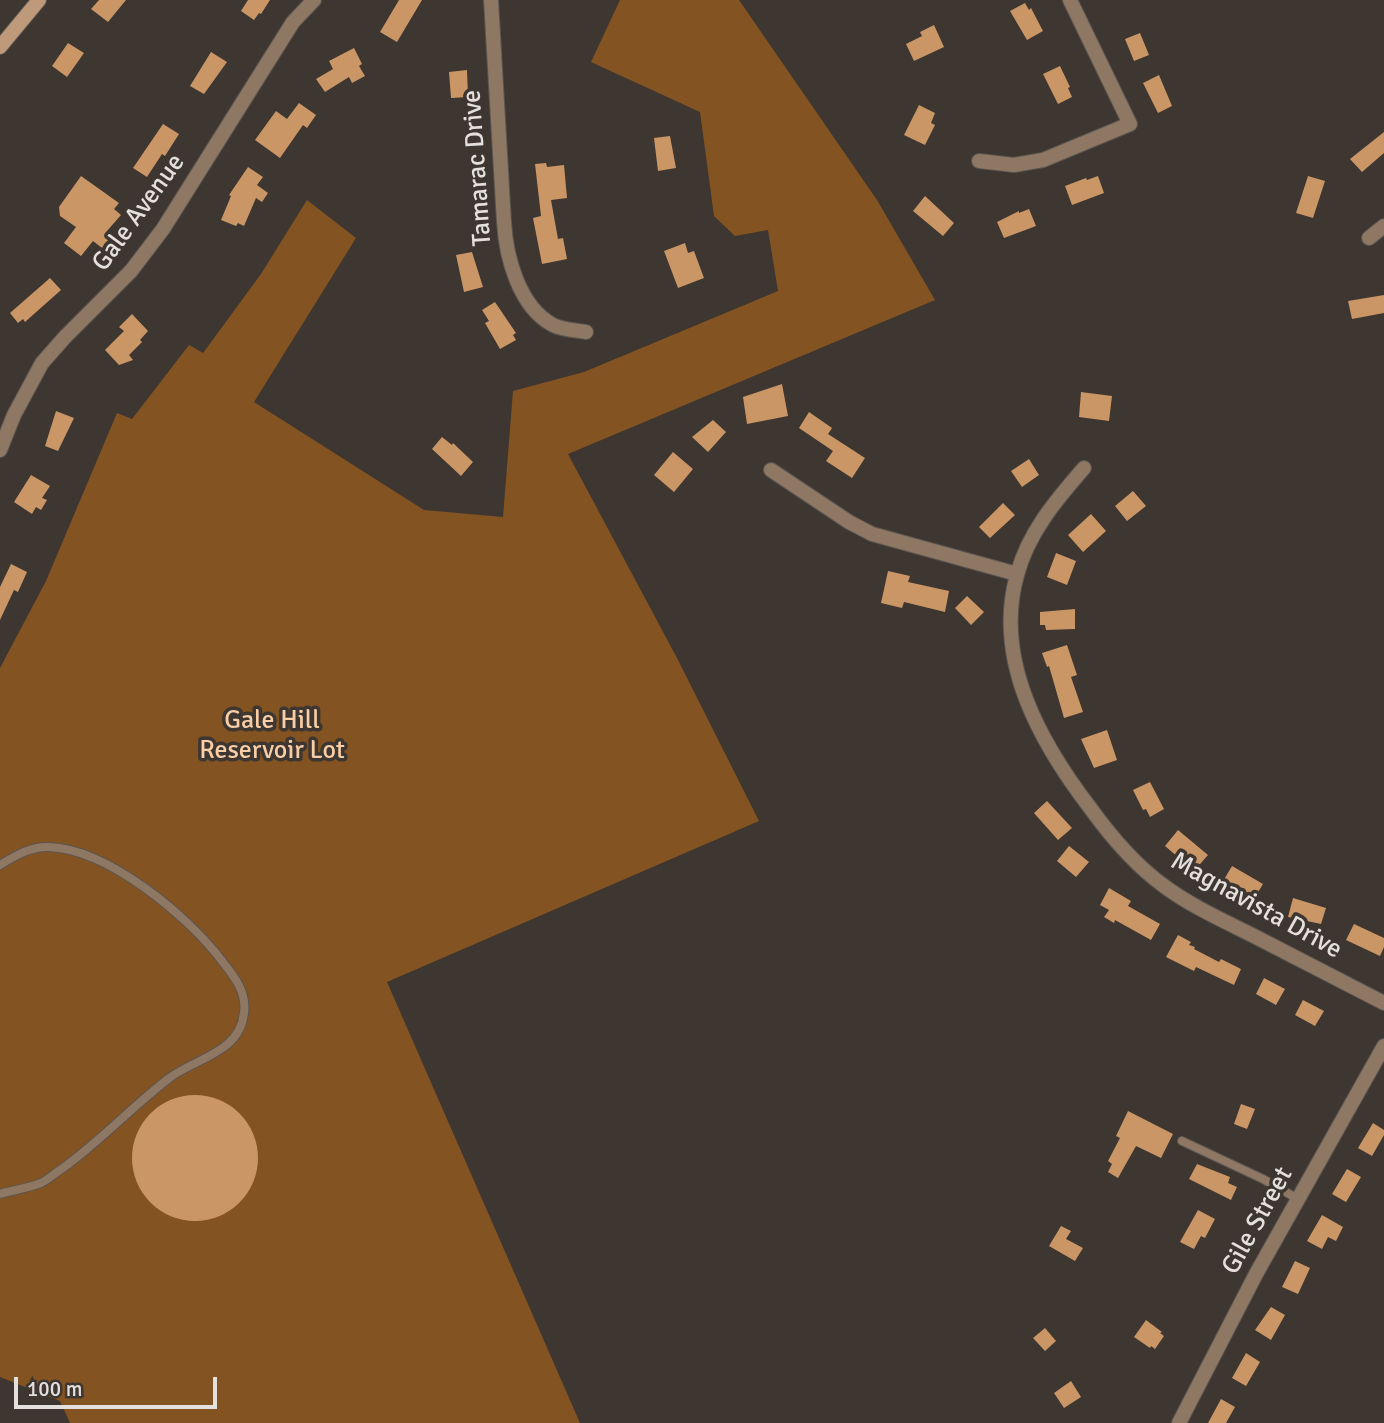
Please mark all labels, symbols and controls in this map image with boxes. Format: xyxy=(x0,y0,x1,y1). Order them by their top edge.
street label: Tamarac Drive xyxy=(457,89,499,247)
street label: Gale Avenue xyxy=(86,148,192,278)
park label: Gale Hill Reservoir Lot xyxy=(199,705,345,766)
street label: Magnavista Drive xyxy=(1165,846,1347,966)
street label: Gile Street xyxy=(1216,1162,1300,1280)
scale bar xyxy=(18,1364,220,1408)
text: 100 m xyxy=(27,1376,82,1402)

